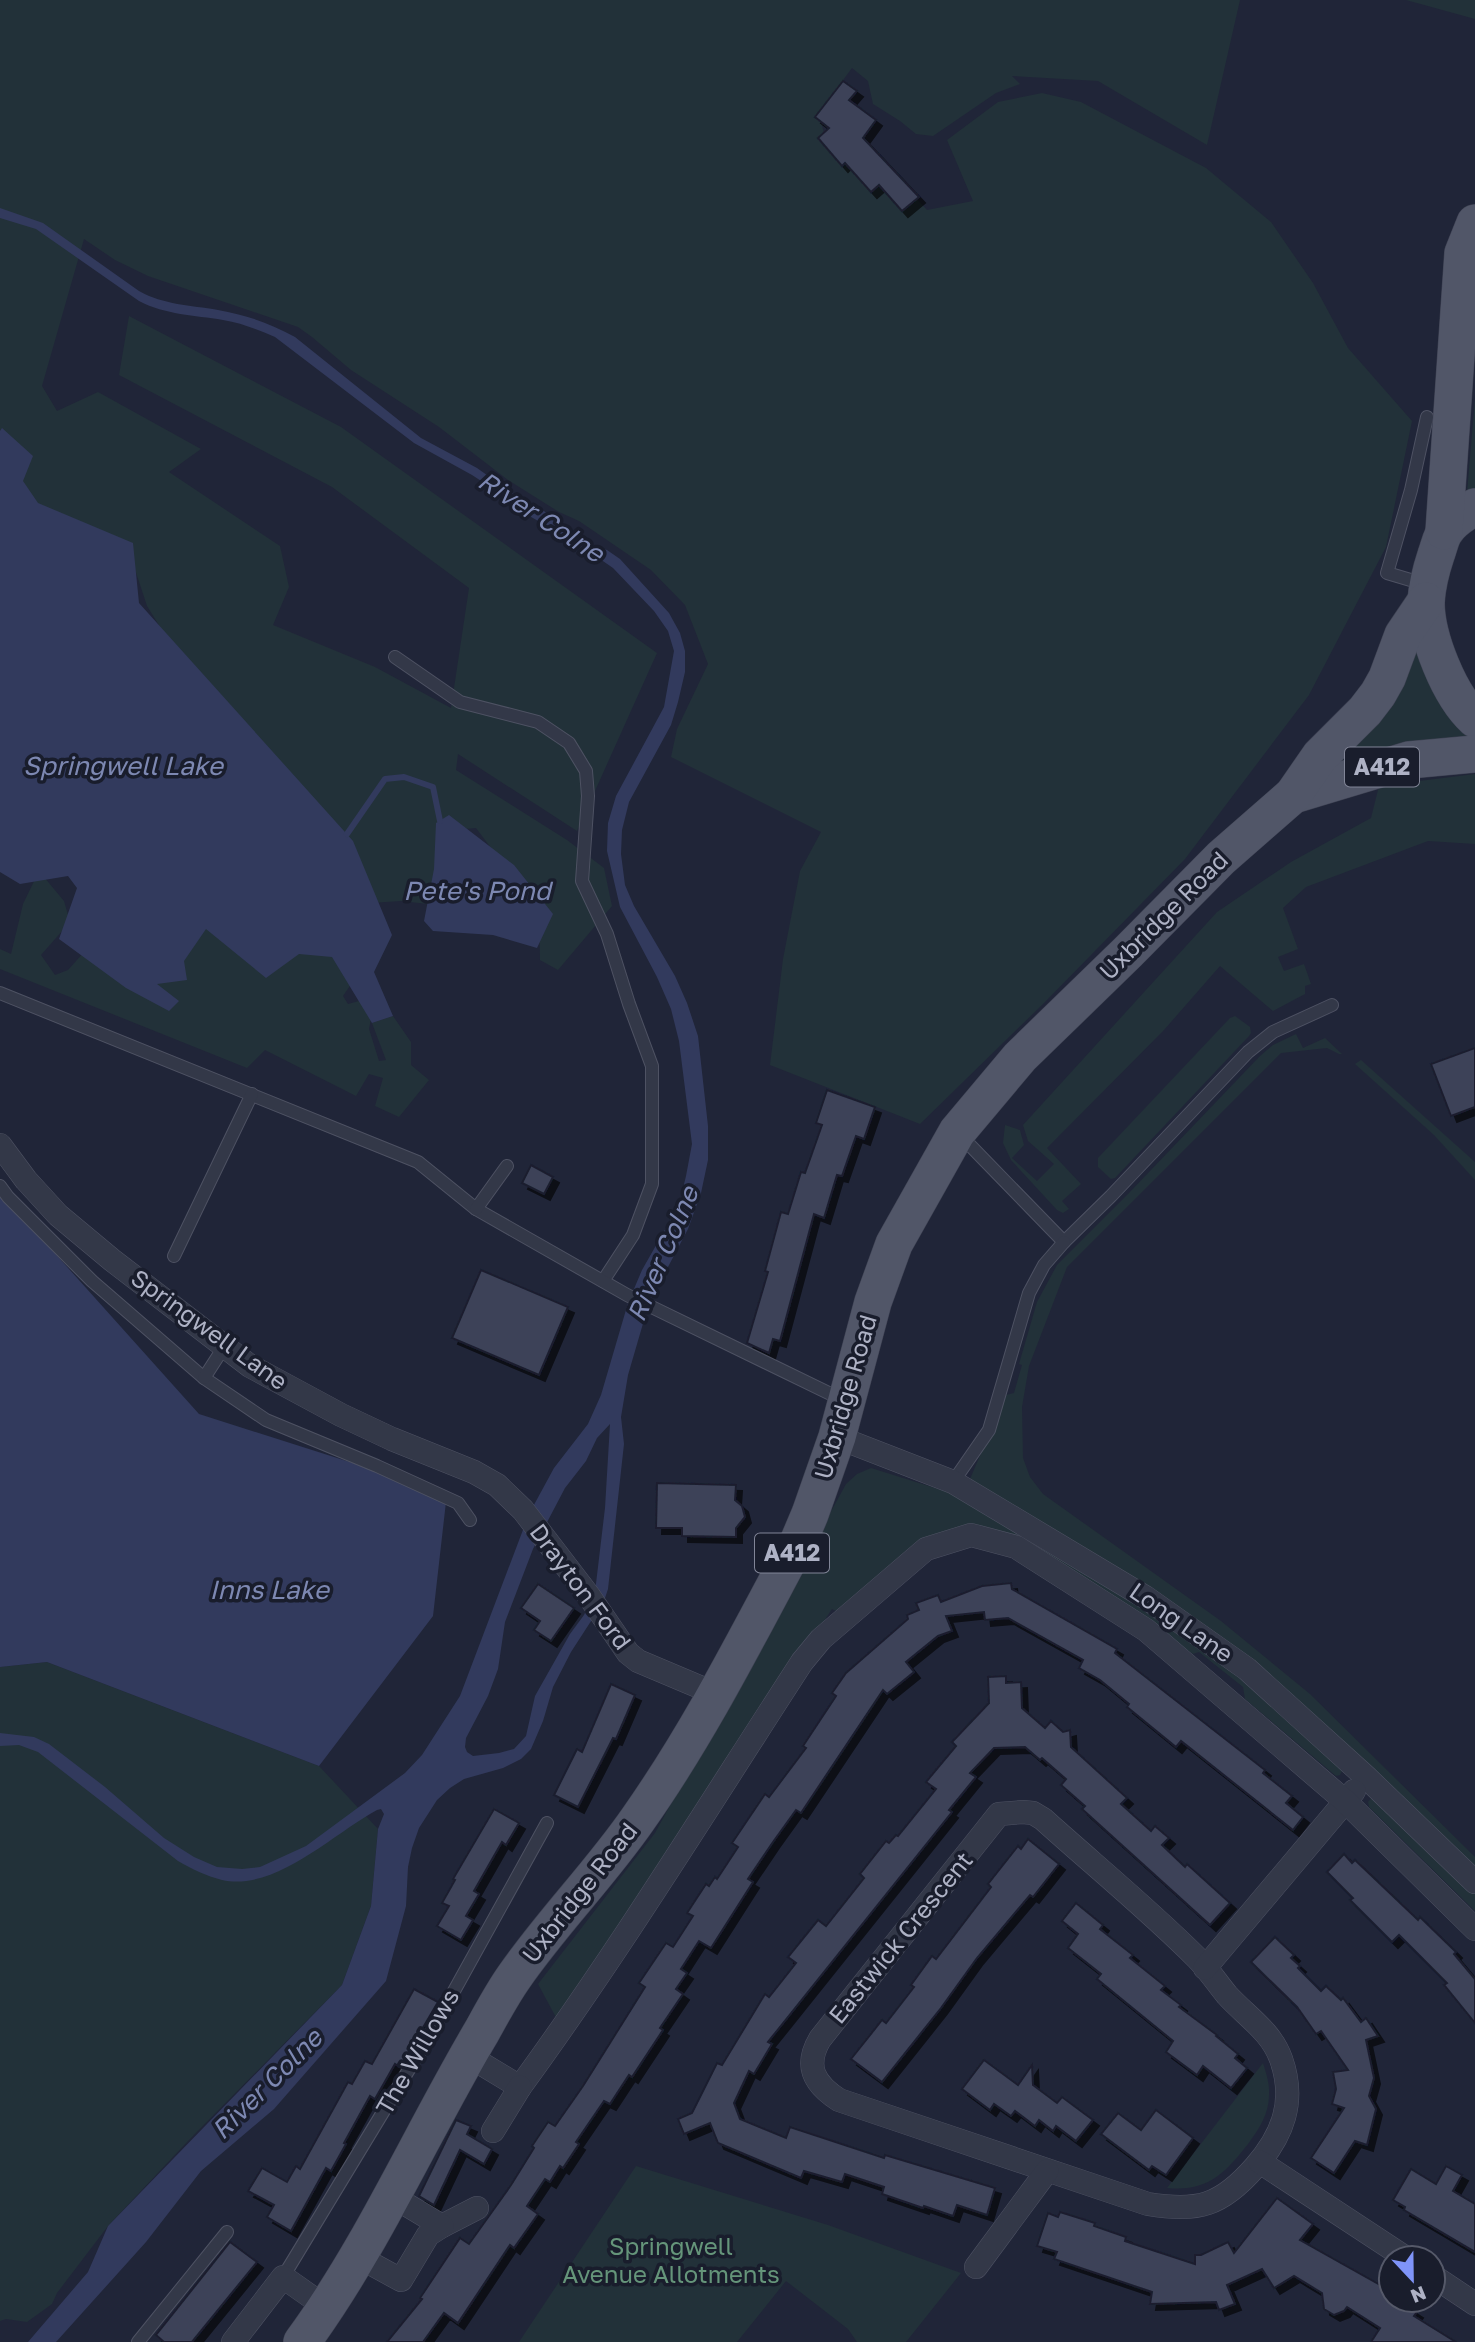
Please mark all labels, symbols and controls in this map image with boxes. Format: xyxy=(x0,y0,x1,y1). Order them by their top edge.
water label: River Colne xyxy=(473,465,611,570)
road number: A412 xyxy=(1345,748,1419,786)
water label: Springwell Lake xyxy=(23,750,225,781)
street label: Uxbridge Road xyxy=(1093,845,1233,985)
water label: Pete's Pond xyxy=(403,875,554,906)
water label: River Colne xyxy=(620,1180,706,1326)
street label: Springwell Lane xyxy=(126,1262,294,1395)
street label: Uxbridge Road xyxy=(807,1311,882,1482)
street label: Drayton Ford xyxy=(524,1517,638,1655)
road number: A412 xyxy=(755,1534,829,1572)
water label: Inns Lake xyxy=(209,1574,331,1605)
street label: Long Lane xyxy=(1125,1576,1239,1668)
street label: Uxbridge Road xyxy=(515,1816,642,1968)
street label: Eastwick Crescent xyxy=(822,1845,978,2029)
street label: The Willows xyxy=(369,1983,464,2119)
water label: River Colne xyxy=(205,2021,330,2145)
park label: Springwell Avenue Allotments xyxy=(562,2231,780,2288)
north arrow xyxy=(1377,2244,1447,2314)
text: N xyxy=(1408,2282,1430,2309)

